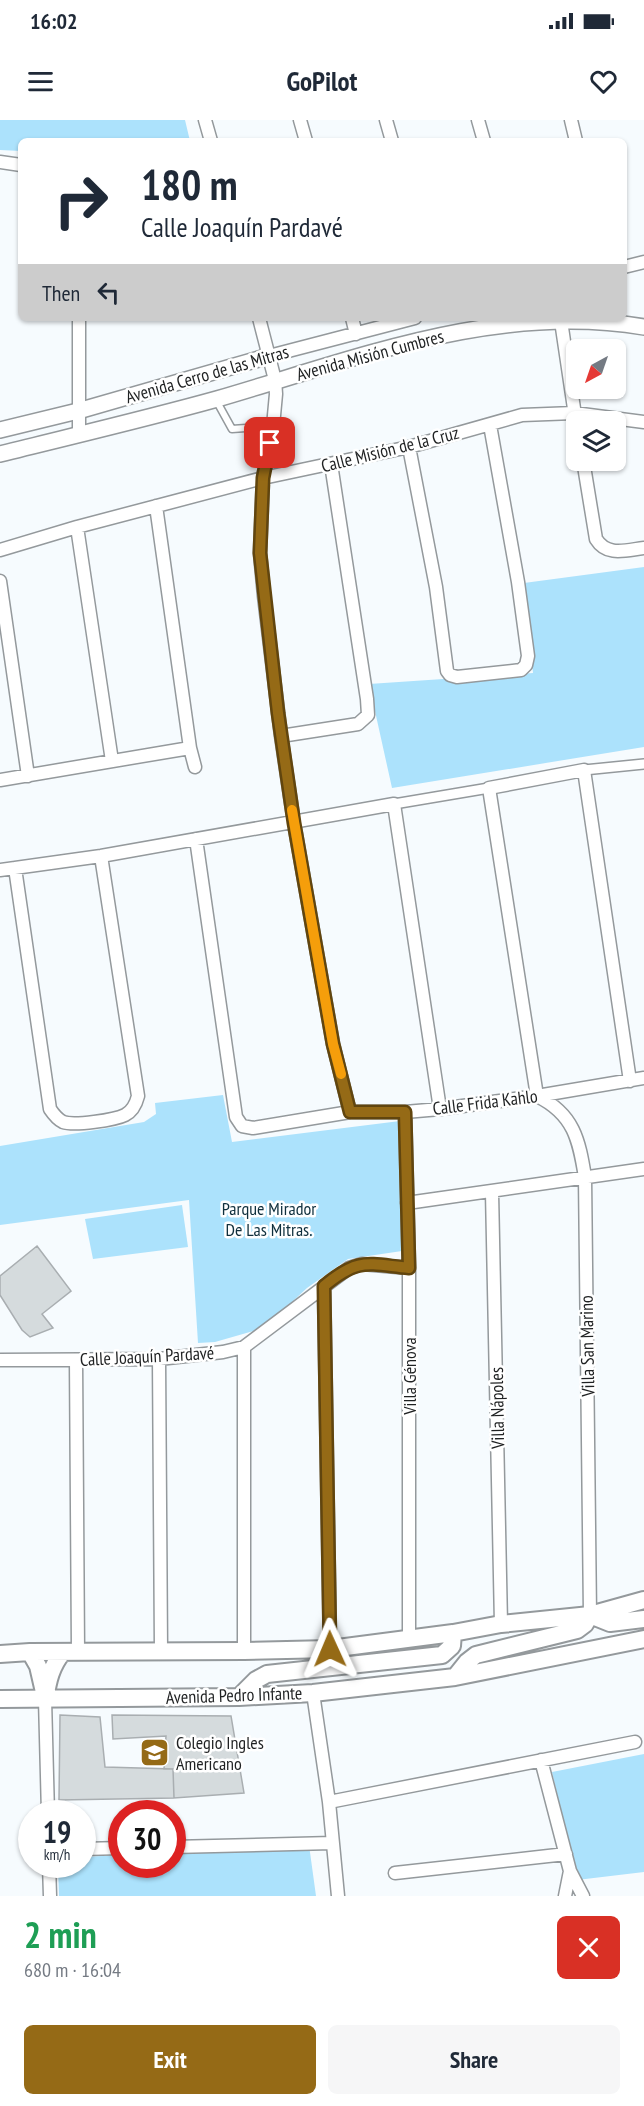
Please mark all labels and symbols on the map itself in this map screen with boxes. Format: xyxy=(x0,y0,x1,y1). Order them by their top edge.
street label: Avenida Misión Cumbres xyxy=(294,324,446,386)
north arrow xyxy=(566,339,626,399)
street label: Avenida Cerro de las Mitras xyxy=(123,340,291,408)
pin xyxy=(244,417,295,468)
street label: Calle Misión de la Cruz xyxy=(319,421,461,477)
street label: Calle Frida Kahlo xyxy=(431,1084,539,1120)
park label: Parque Mirador De Las Mitras. xyxy=(222,1197,316,1241)
street label: Villa San Marino xyxy=(575,1295,599,1398)
street label: Villa Génova xyxy=(398,1337,421,1416)
street label: Calle Joaquín Pardavé xyxy=(79,1341,215,1371)
street label: Villa Nápoles xyxy=(485,1367,509,1450)
position arrow xyxy=(298,1617,362,1681)
street label: Avenida Pedro Infante xyxy=(165,1681,303,1709)
place label: Colegio Ingles Americano xyxy=(176,1731,264,1775)
school or university icon: Colegio Ingles Americano xyxy=(139,1736,171,1768)
speed limit sign: 30 xyxy=(108,1800,186,1878)

